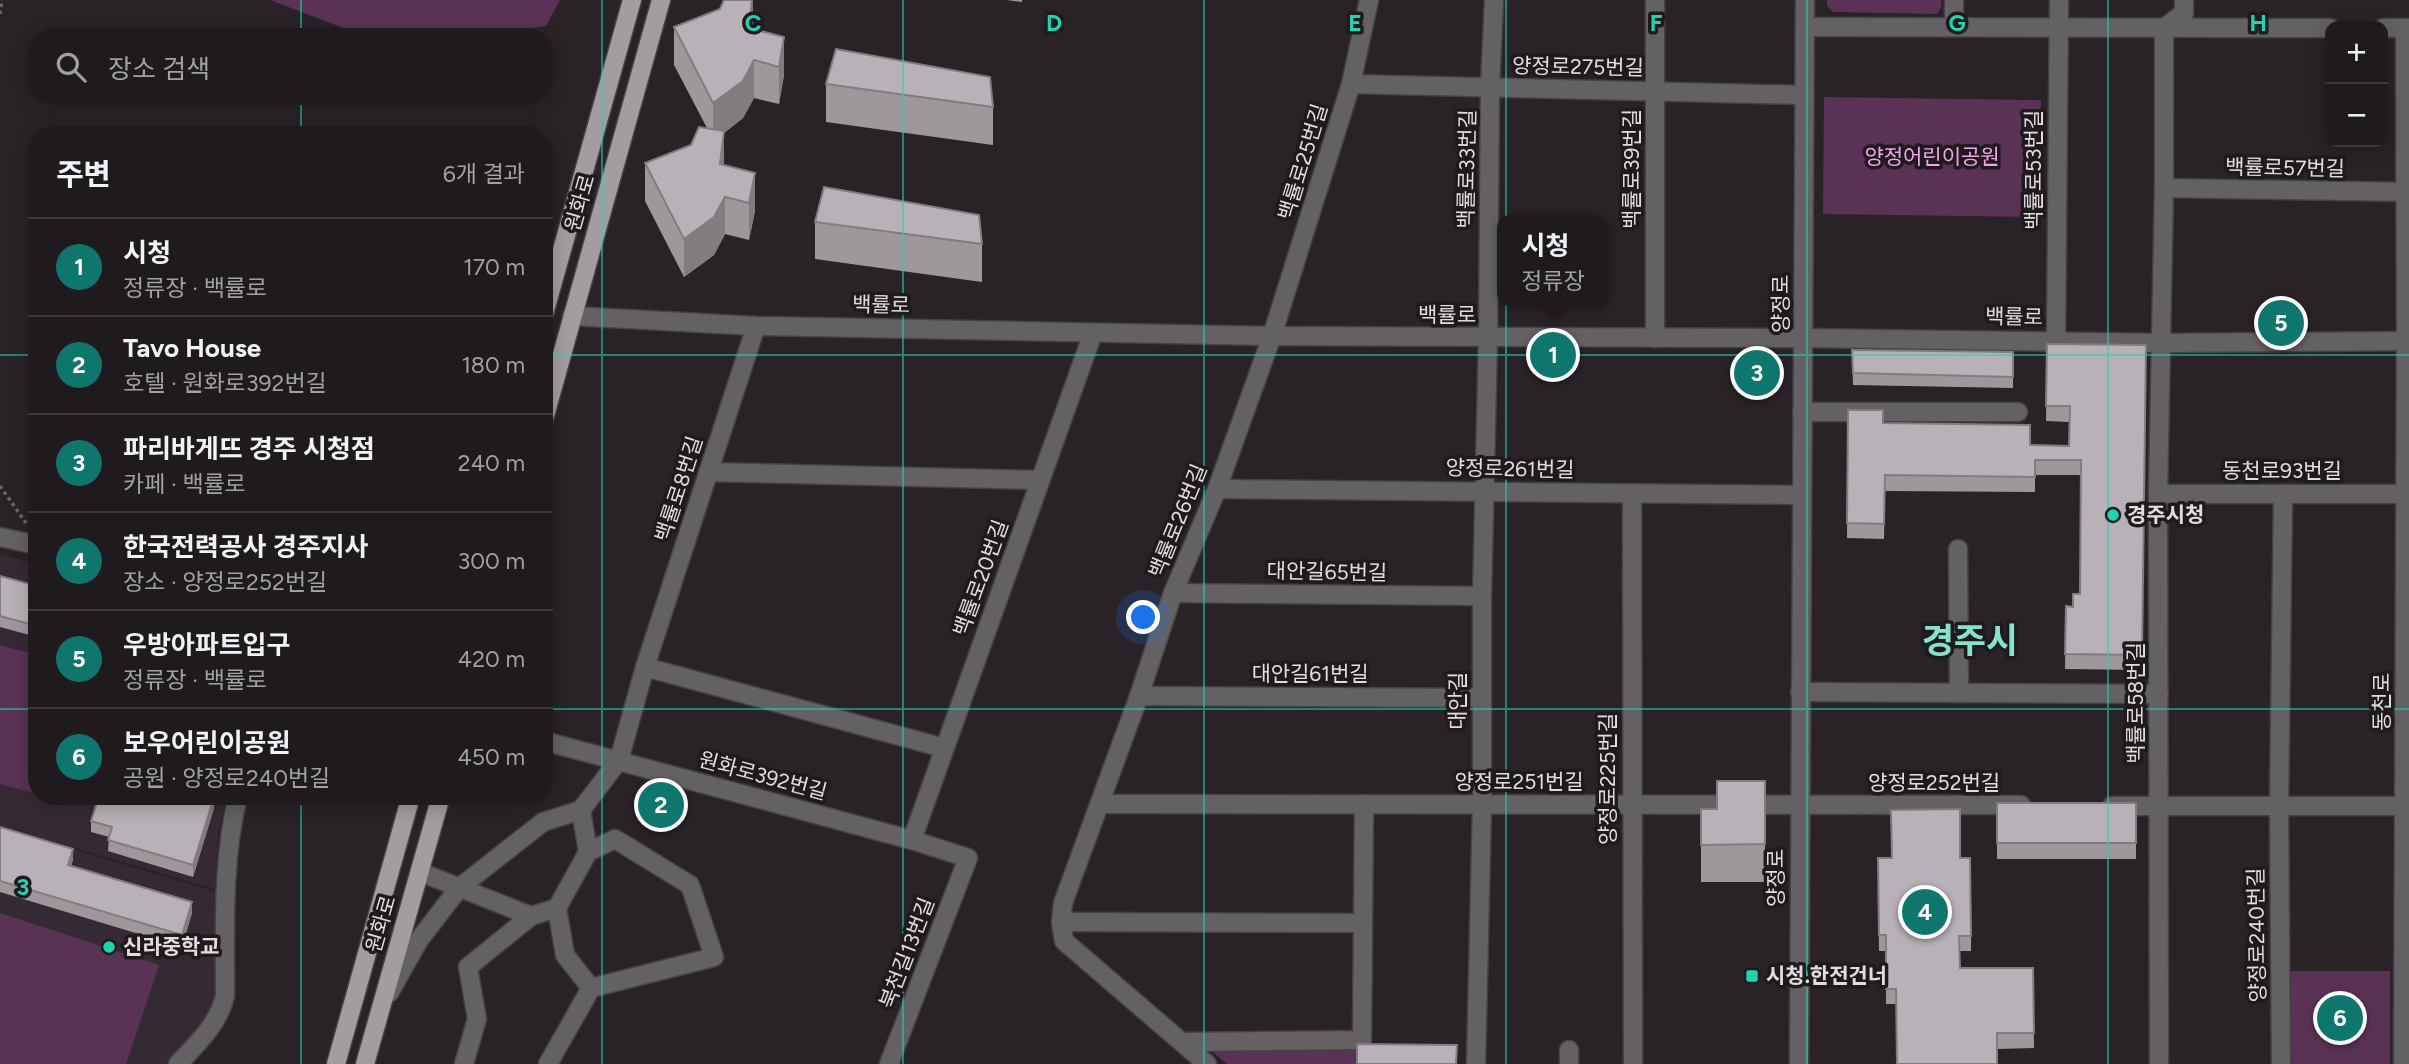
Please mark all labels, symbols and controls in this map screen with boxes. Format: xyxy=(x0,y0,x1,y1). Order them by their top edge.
text: C xyxy=(745,9,762,37)
text: D xyxy=(1046,9,1062,37)
text: E xyxy=(1348,9,1362,37)
text: F xyxy=(1650,9,1663,37)
text: G xyxy=(1948,9,1966,37)
text: H xyxy=(2249,9,2267,37)
map controls xyxy=(2325,21,2388,147)
button: + xyxy=(2325,21,2388,84)
search box xyxy=(28,28,553,105)
icon: search xyxy=(52,48,90,86)
text: 장소 검색 xyxy=(108,53,210,85)
street label: 양정로275번길 xyxy=(1512,53,1644,80)
button: − xyxy=(2325,84,2388,147)
street label: 백률로25번길 xyxy=(1273,101,1332,223)
street label: 백률로33번길 xyxy=(1453,109,1480,229)
street label: 백률로39번길 xyxy=(1619,109,1644,229)
street label: 백률로53번길 xyxy=(2021,110,2046,230)
park label: 양정어린이공원 xyxy=(1864,144,2000,169)
street label: 백률로57번길 xyxy=(2225,154,2345,181)
text: 주변 xyxy=(56,156,111,193)
text: 6개 결과 xyxy=(443,160,525,188)
street label: 원화로 xyxy=(560,172,600,234)
popup xyxy=(1497,215,1609,306)
text: 시청 xyxy=(1521,230,1569,262)
text: 시청 xyxy=(123,237,171,269)
text: 1 xyxy=(74,253,84,281)
text: 170 m xyxy=(463,253,525,281)
text: 정류장 xyxy=(1521,267,1585,295)
text: 정류장 · 백률로 xyxy=(123,274,267,302)
street label: 양정로 xyxy=(1768,275,1793,333)
street label: 백률로 xyxy=(852,291,910,318)
pin: 5 xyxy=(2258,297,2304,349)
street label: 백률로 xyxy=(1418,302,1476,327)
street label: 백률로 xyxy=(1985,303,2043,330)
pin: 1 xyxy=(1530,329,1576,381)
text: Tavo House xyxy=(123,332,261,364)
pin: 3 xyxy=(1734,347,1780,399)
text: 2 xyxy=(72,351,86,379)
text: 180 m xyxy=(461,351,525,379)
text: 호텔 · 원화로392번길 xyxy=(123,369,327,397)
text: 파리바게뜨 경주 시청점 xyxy=(123,433,375,465)
street label: 백률로8번길 xyxy=(650,433,707,545)
text: 3 xyxy=(73,449,85,477)
text: 240 m xyxy=(458,449,525,477)
street label: 양정로261번길 xyxy=(1445,455,1575,482)
street label: 동천로93번길 xyxy=(2222,458,2342,483)
street label: 백률로26번길 xyxy=(1143,460,1212,581)
text: 카페 · 백률로 xyxy=(123,470,246,498)
place label: 경주시청 xyxy=(2127,502,2204,527)
marker: 경주시청 xyxy=(2105,507,2121,523)
street label: 백률로20번길 xyxy=(948,516,1013,639)
text: 한국전력공사 경주지사 xyxy=(123,531,368,563)
text: 4 xyxy=(72,547,86,575)
text: 300 m xyxy=(458,547,525,575)
street label: 대안길65번길 xyxy=(1267,558,1387,585)
text: 장소 · 양정로252번길 xyxy=(123,568,327,596)
your location xyxy=(1126,600,1160,634)
district label: 경주시 xyxy=(1922,620,2018,662)
text: 우방아파트입구 xyxy=(123,629,290,661)
street label: 백률로58번길 xyxy=(2123,642,2148,764)
text: 5 xyxy=(72,645,86,673)
text: 420 m xyxy=(458,645,525,673)
street label: 대안길61번길 xyxy=(1251,661,1369,686)
text: 정류장 · 백률로 xyxy=(123,666,267,694)
street label: 대안길 xyxy=(1445,672,1470,730)
street label: 동천로 xyxy=(2369,673,2394,731)
street label: 양정로225번길 xyxy=(1595,713,1620,845)
text: 보우어린이공원 xyxy=(123,727,290,759)
text: 6 xyxy=(72,743,86,771)
text: 450 m xyxy=(457,743,525,771)
street label: 원화로392번길 xyxy=(696,746,830,805)
text: 공원 · 양정로240번길 xyxy=(123,764,330,792)
street label: 양정로251번길 xyxy=(1454,769,1584,794)
street label: 양정로252번길 xyxy=(1868,770,2000,795)
pin: 2 xyxy=(638,779,684,831)
street label: 양정로 xyxy=(1763,849,1788,907)
street label: 양정로240번길 xyxy=(2243,867,2270,1003)
text: 3 xyxy=(17,873,29,901)
pin: 4 xyxy=(1902,886,1948,938)
street label: 원화로 xyxy=(361,893,401,955)
street label: 북천길13번길 xyxy=(874,894,939,1012)
place label: 신라중학교 xyxy=(123,934,220,959)
marker: 신라중학교 xyxy=(101,939,117,955)
place label: 시청.한전건너 xyxy=(1766,963,1887,988)
marker: 시청.한전건너 xyxy=(1744,968,1760,984)
pin: 6 xyxy=(2317,992,2363,1044)

